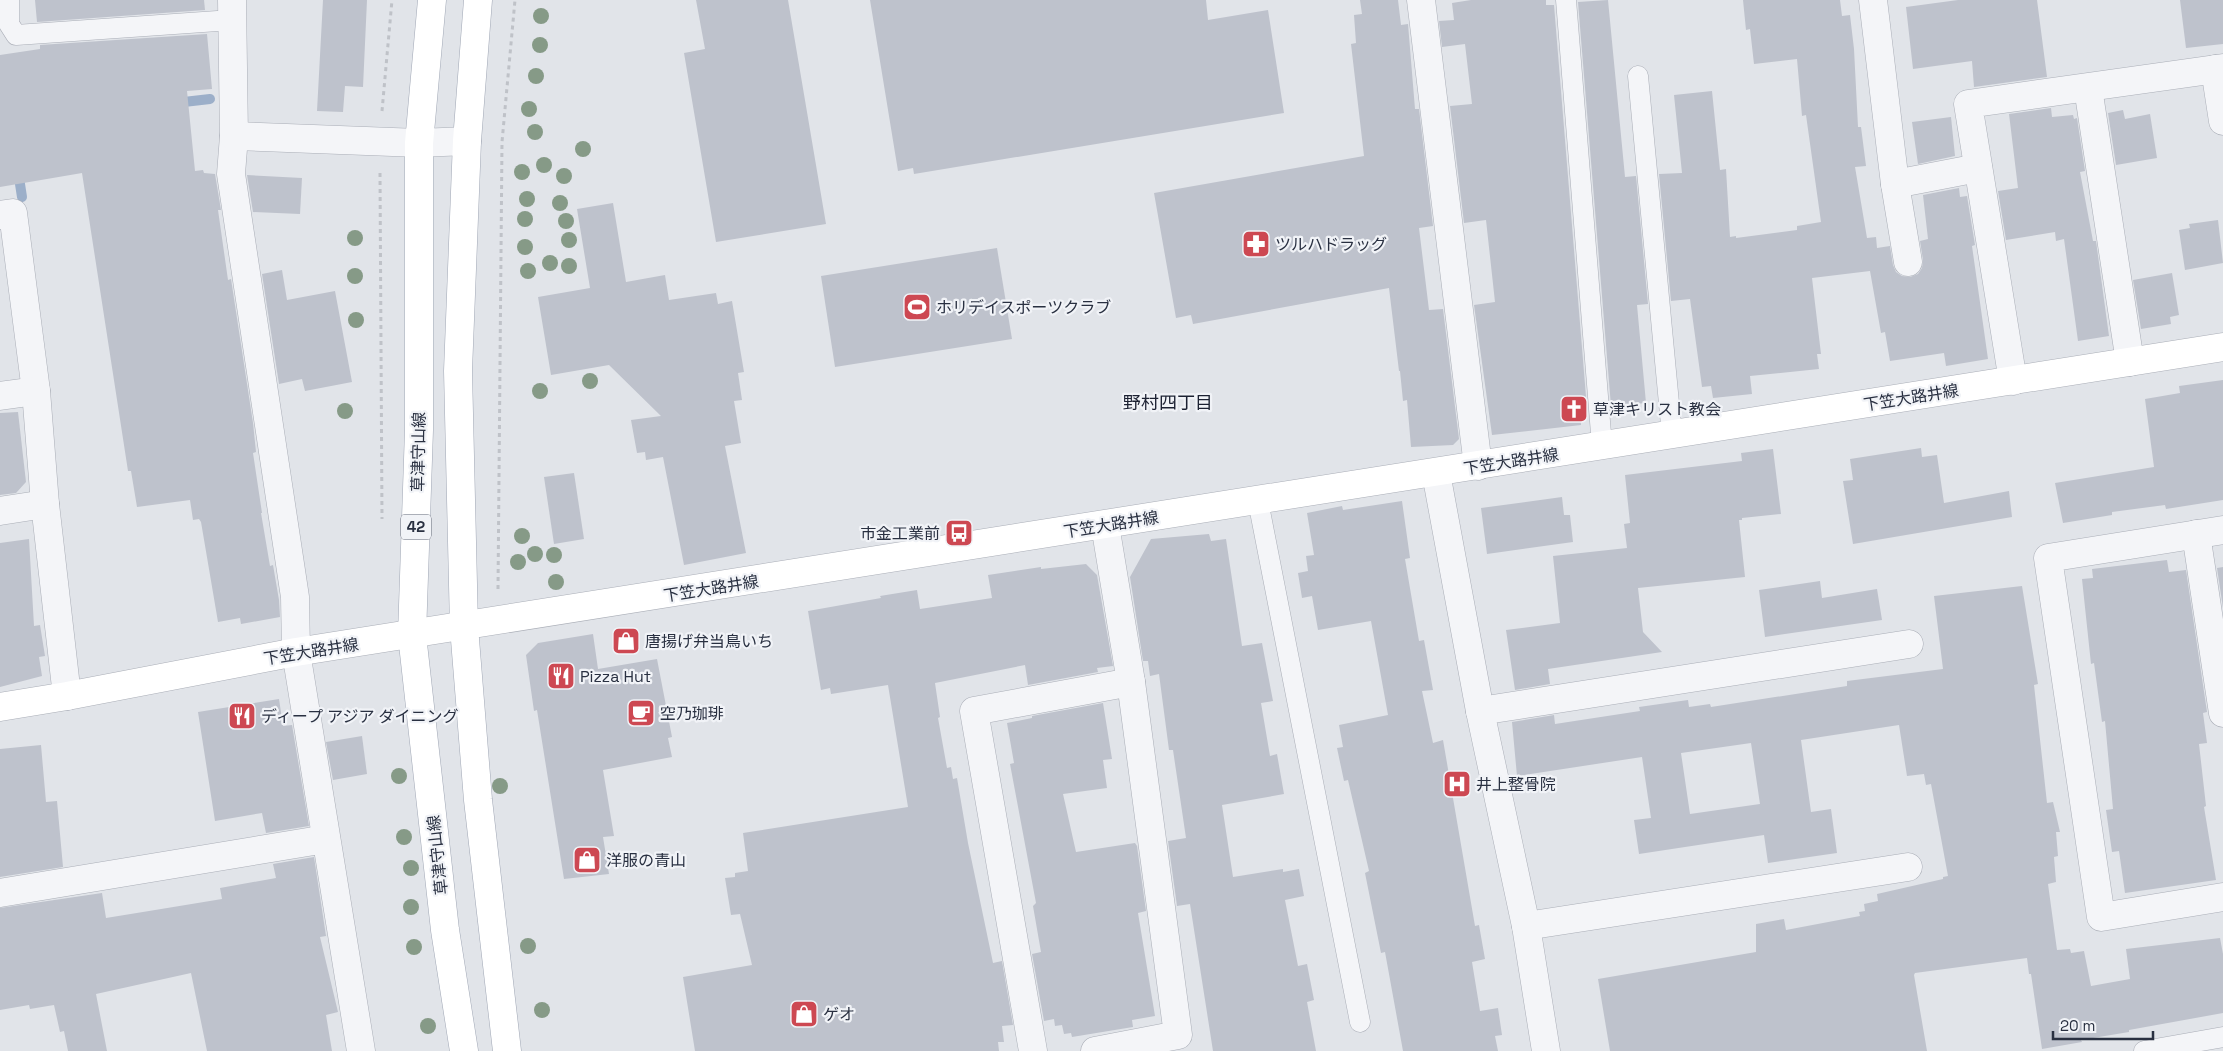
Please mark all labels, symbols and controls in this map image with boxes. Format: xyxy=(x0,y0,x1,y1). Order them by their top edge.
pharmacy icon: ツルハドラッグ xyxy=(1241,229,1271,259)
place label: ツルハドラッグ xyxy=(1275,234,1387,255)
sports icon: ホリデイスポーツクラブ xyxy=(902,292,932,322)
place label: ホリデイスポーツクラブ xyxy=(936,297,1111,318)
street label: 下笠大路井線 xyxy=(1862,380,1960,415)
district label: 野村四丁目 xyxy=(1123,391,1213,414)
church icon: 草津キリスト教会 xyxy=(1559,394,1589,424)
place label: 草津キリスト教会 xyxy=(1593,399,1721,420)
street label: 草津守山線 xyxy=(407,412,430,492)
street label: 下笠大路井線 xyxy=(1462,444,1560,479)
street label: 下笠大路井線 xyxy=(1062,507,1160,542)
road number: 42 xyxy=(401,514,431,540)
bus stop icon: 市金工業前 xyxy=(944,518,974,548)
place label: 市金工業前 xyxy=(860,523,940,544)
street label: 下笠大路井線 xyxy=(662,571,760,606)
shop icon: 唐揚げ弁当鳥いち xyxy=(611,626,641,656)
place label: 唐揚げ弁当鳥いち xyxy=(645,631,773,652)
street label: 下笠大路井線 xyxy=(262,634,360,669)
restaurant icon: Pizza Hut xyxy=(546,661,576,691)
place label: Pizza Hut xyxy=(580,666,651,687)
cafe icon: 空乃珈琲 xyxy=(626,698,656,728)
restaurant icon: ディープ アジア ダイニング xyxy=(227,701,257,731)
place label: 空乃珈琲 xyxy=(660,703,724,724)
place label: ディープ アジア ダイニング xyxy=(261,706,459,727)
hospital icon: 井上整骨院 xyxy=(1442,769,1472,799)
place label: 井上整骨院 xyxy=(1476,774,1556,795)
street label: 草津守山線 xyxy=(423,814,452,896)
shop icon: 洋服の青山 xyxy=(572,845,602,875)
place label: 洋服の青山 xyxy=(606,850,686,871)
shop icon: ゲオ xyxy=(789,999,819,1029)
place label: ゲオ xyxy=(823,1004,855,1025)
scale bar xyxy=(2053,1008,2153,1040)
text: 20 m xyxy=(2060,1016,2095,1035)

